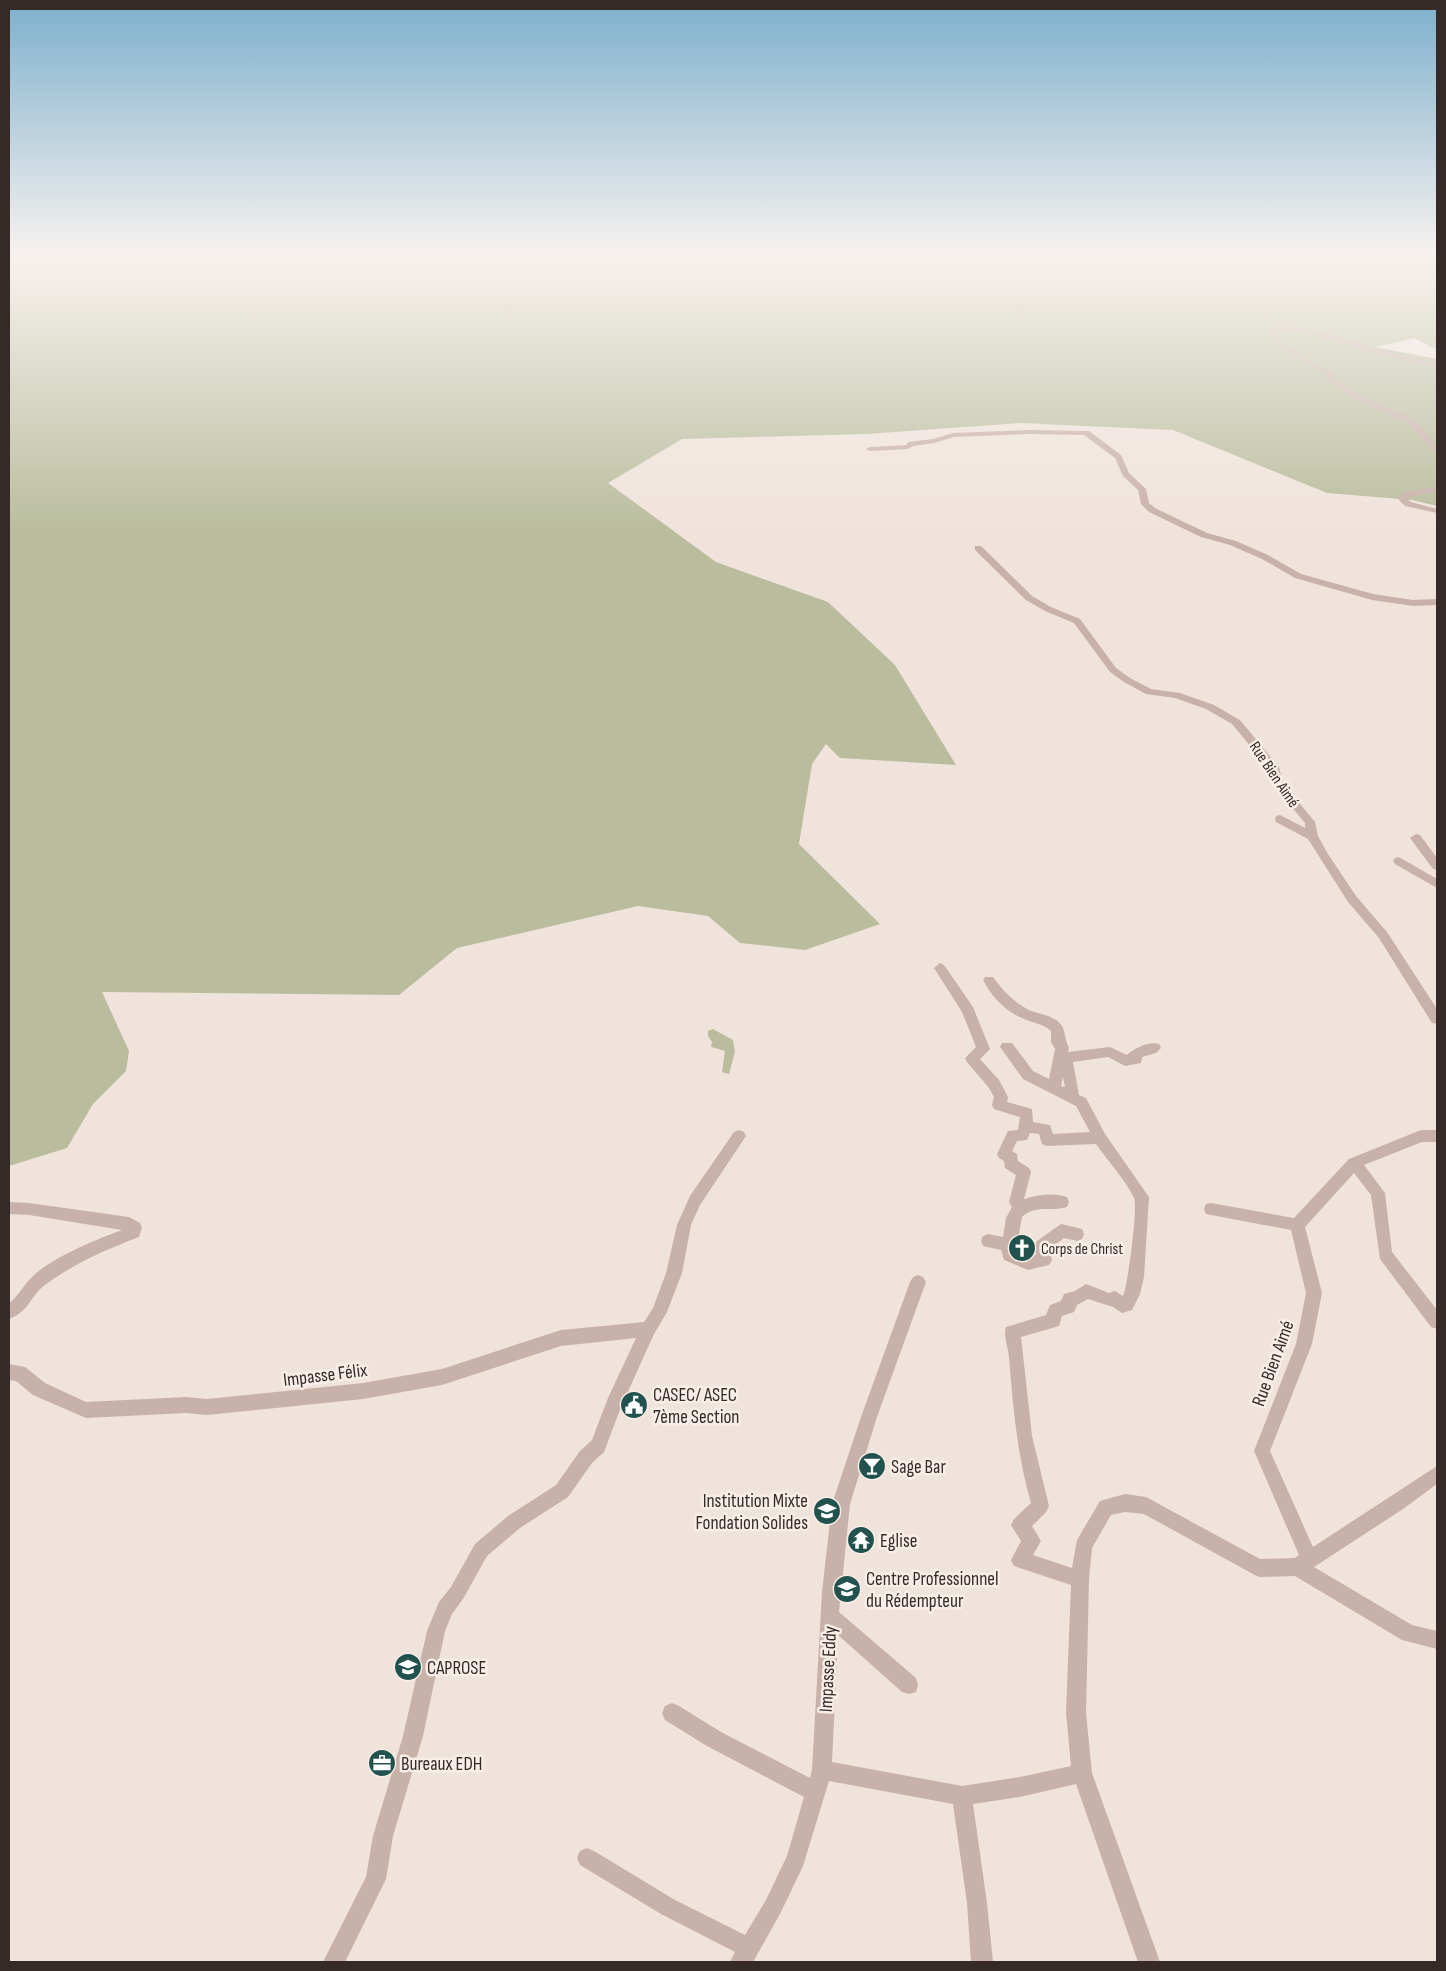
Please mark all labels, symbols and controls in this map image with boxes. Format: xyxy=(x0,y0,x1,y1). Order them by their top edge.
street label: Rue Bien Aimé xyxy=(1245,738,1303,811)
church icon: Corps de Christ xyxy=(1007,1233,1037,1263)
place label: Corps de Christ xyxy=(1041,1240,1123,1259)
street label: Rue Bien Aimé xyxy=(1247,1317,1300,1410)
street label: Impasse Félix xyxy=(282,1359,369,1392)
place label: CASEC/ ASEC 7ème Section xyxy=(653,1384,739,1429)
public building icon: CASEC/ ASEC 7ème Section xyxy=(619,1390,649,1420)
bar icon: Sage Bar xyxy=(857,1451,887,1481)
place label: Sage Bar xyxy=(891,1456,946,1479)
place label: Institution Mixte Fondation Solides xyxy=(696,1490,808,1535)
school or university icon: Institution Mixte Fondation Solides xyxy=(812,1496,842,1526)
temple icon: Eglise xyxy=(846,1525,876,1555)
place label: Eglise xyxy=(880,1530,917,1553)
place label: Centre Professionnel du Rédempteur xyxy=(866,1568,999,1613)
school or university icon: Centre Professionnel du Rédempteur xyxy=(832,1574,862,1604)
street label: Impasse Eddy xyxy=(815,1625,842,1713)
school or university icon: CAPROSE xyxy=(393,1652,423,1682)
place label: CAPROSE xyxy=(427,1657,486,1680)
office icon: Bureaux EDH xyxy=(367,1748,397,1778)
place label: Bureaux EDH xyxy=(401,1753,482,1776)

